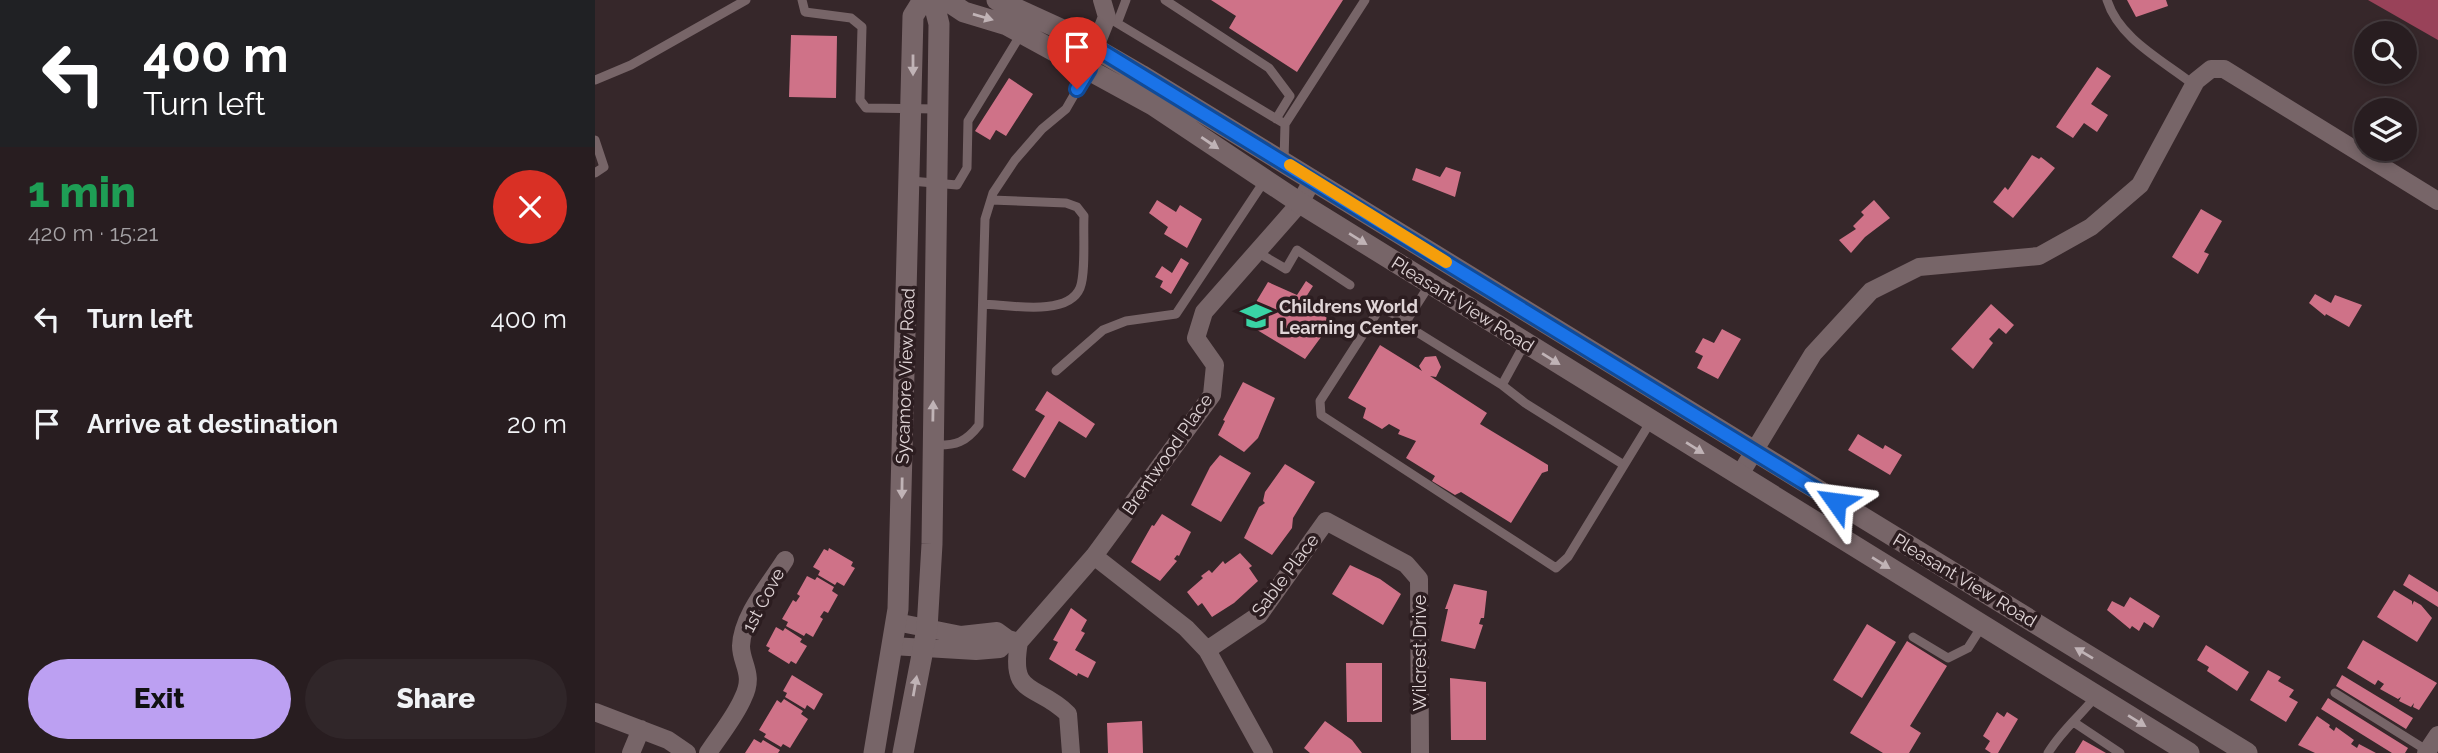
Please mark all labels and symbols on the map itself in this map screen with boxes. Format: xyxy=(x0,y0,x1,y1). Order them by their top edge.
one-way arrow xyxy=(973,12,994,22)
pin xyxy=(1047,17,1107,89)
one-way arrow xyxy=(907,54,918,76)
one-way arrow xyxy=(1201,136,1219,150)
one-way arrow xyxy=(1348,233,1367,246)
street label: Pleasant View Road xyxy=(1388,252,1538,356)
street label: Sycamore View Road xyxy=(891,288,919,464)
place label: Childrens World Learning Center xyxy=(1279,296,1418,338)
school or university icon: Childrens World Learning Center xyxy=(1239,299,1273,333)
one-way arrow xyxy=(1542,353,1561,366)
street label: Brentwood Place xyxy=(1117,389,1217,519)
one-way arrow xyxy=(927,399,939,421)
one-way arrow xyxy=(1686,442,1705,455)
position arrow xyxy=(1799,465,1873,539)
one-way arrow xyxy=(896,478,907,500)
street label: Sable Place xyxy=(1247,529,1323,621)
street label: Pleasant View Road xyxy=(1889,529,2041,631)
one-way arrow xyxy=(1871,556,1890,569)
street label: 1st Cove xyxy=(737,564,789,636)
street label: Wilcrest Drive xyxy=(1409,594,1430,711)
one-way arrow xyxy=(2075,647,2094,659)
one-way arrow xyxy=(910,675,921,697)
one-way arrow xyxy=(2127,715,2146,728)

